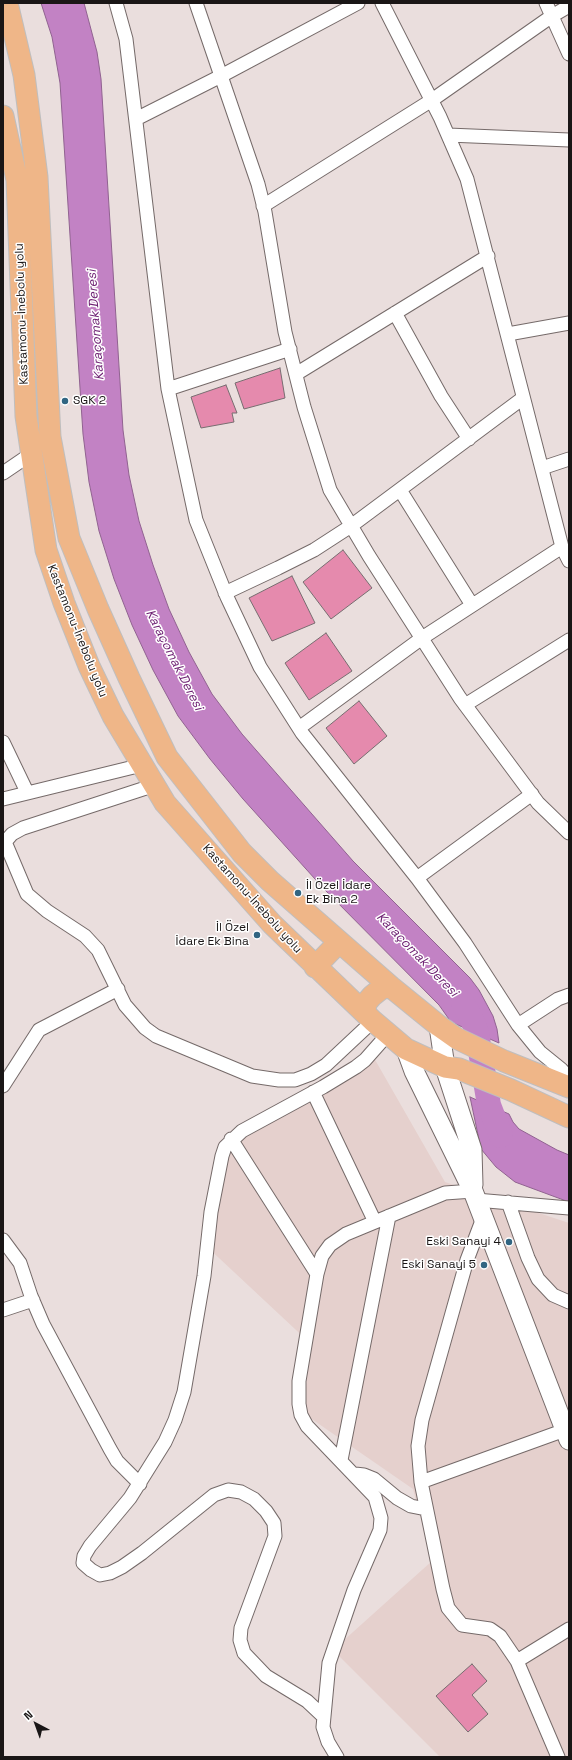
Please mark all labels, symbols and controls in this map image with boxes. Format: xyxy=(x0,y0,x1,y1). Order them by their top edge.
street label: Kastamonu-İnebolu yolu xyxy=(12,243,32,385)
water label: Karaçomak Deresi xyxy=(84,269,108,381)
place label: SGK 2 xyxy=(73,394,106,408)
marker: SGK 2 xyxy=(60,396,70,406)
street label: Kastamonu-İnebolu yolu xyxy=(44,563,110,699)
water label: Karaçomak Deresi xyxy=(142,607,206,713)
street label: Kastamonu-İnebolu yolu xyxy=(199,842,305,956)
place label: İl Özel İdare Ek Bina 2 xyxy=(306,879,371,907)
marker: İl Özel İdare Ek Bina 2 xyxy=(293,888,303,898)
water label: Karaçomak Deresi xyxy=(373,910,461,1000)
place label: İl Özel İdare Ek Bina xyxy=(176,921,249,949)
marker: İl Özel İdare Ek Bina xyxy=(252,930,262,940)
place label: Eski Sanayi 4 xyxy=(426,1235,501,1249)
marker: Eski Sanayi 4 xyxy=(504,1237,514,1247)
place label: Eski Sanayi 5 xyxy=(402,1258,476,1272)
marker: Eski Sanayi 5 xyxy=(479,1260,489,1270)
north arrow xyxy=(16,1704,56,1744)
text: N xyxy=(21,1707,36,1723)

